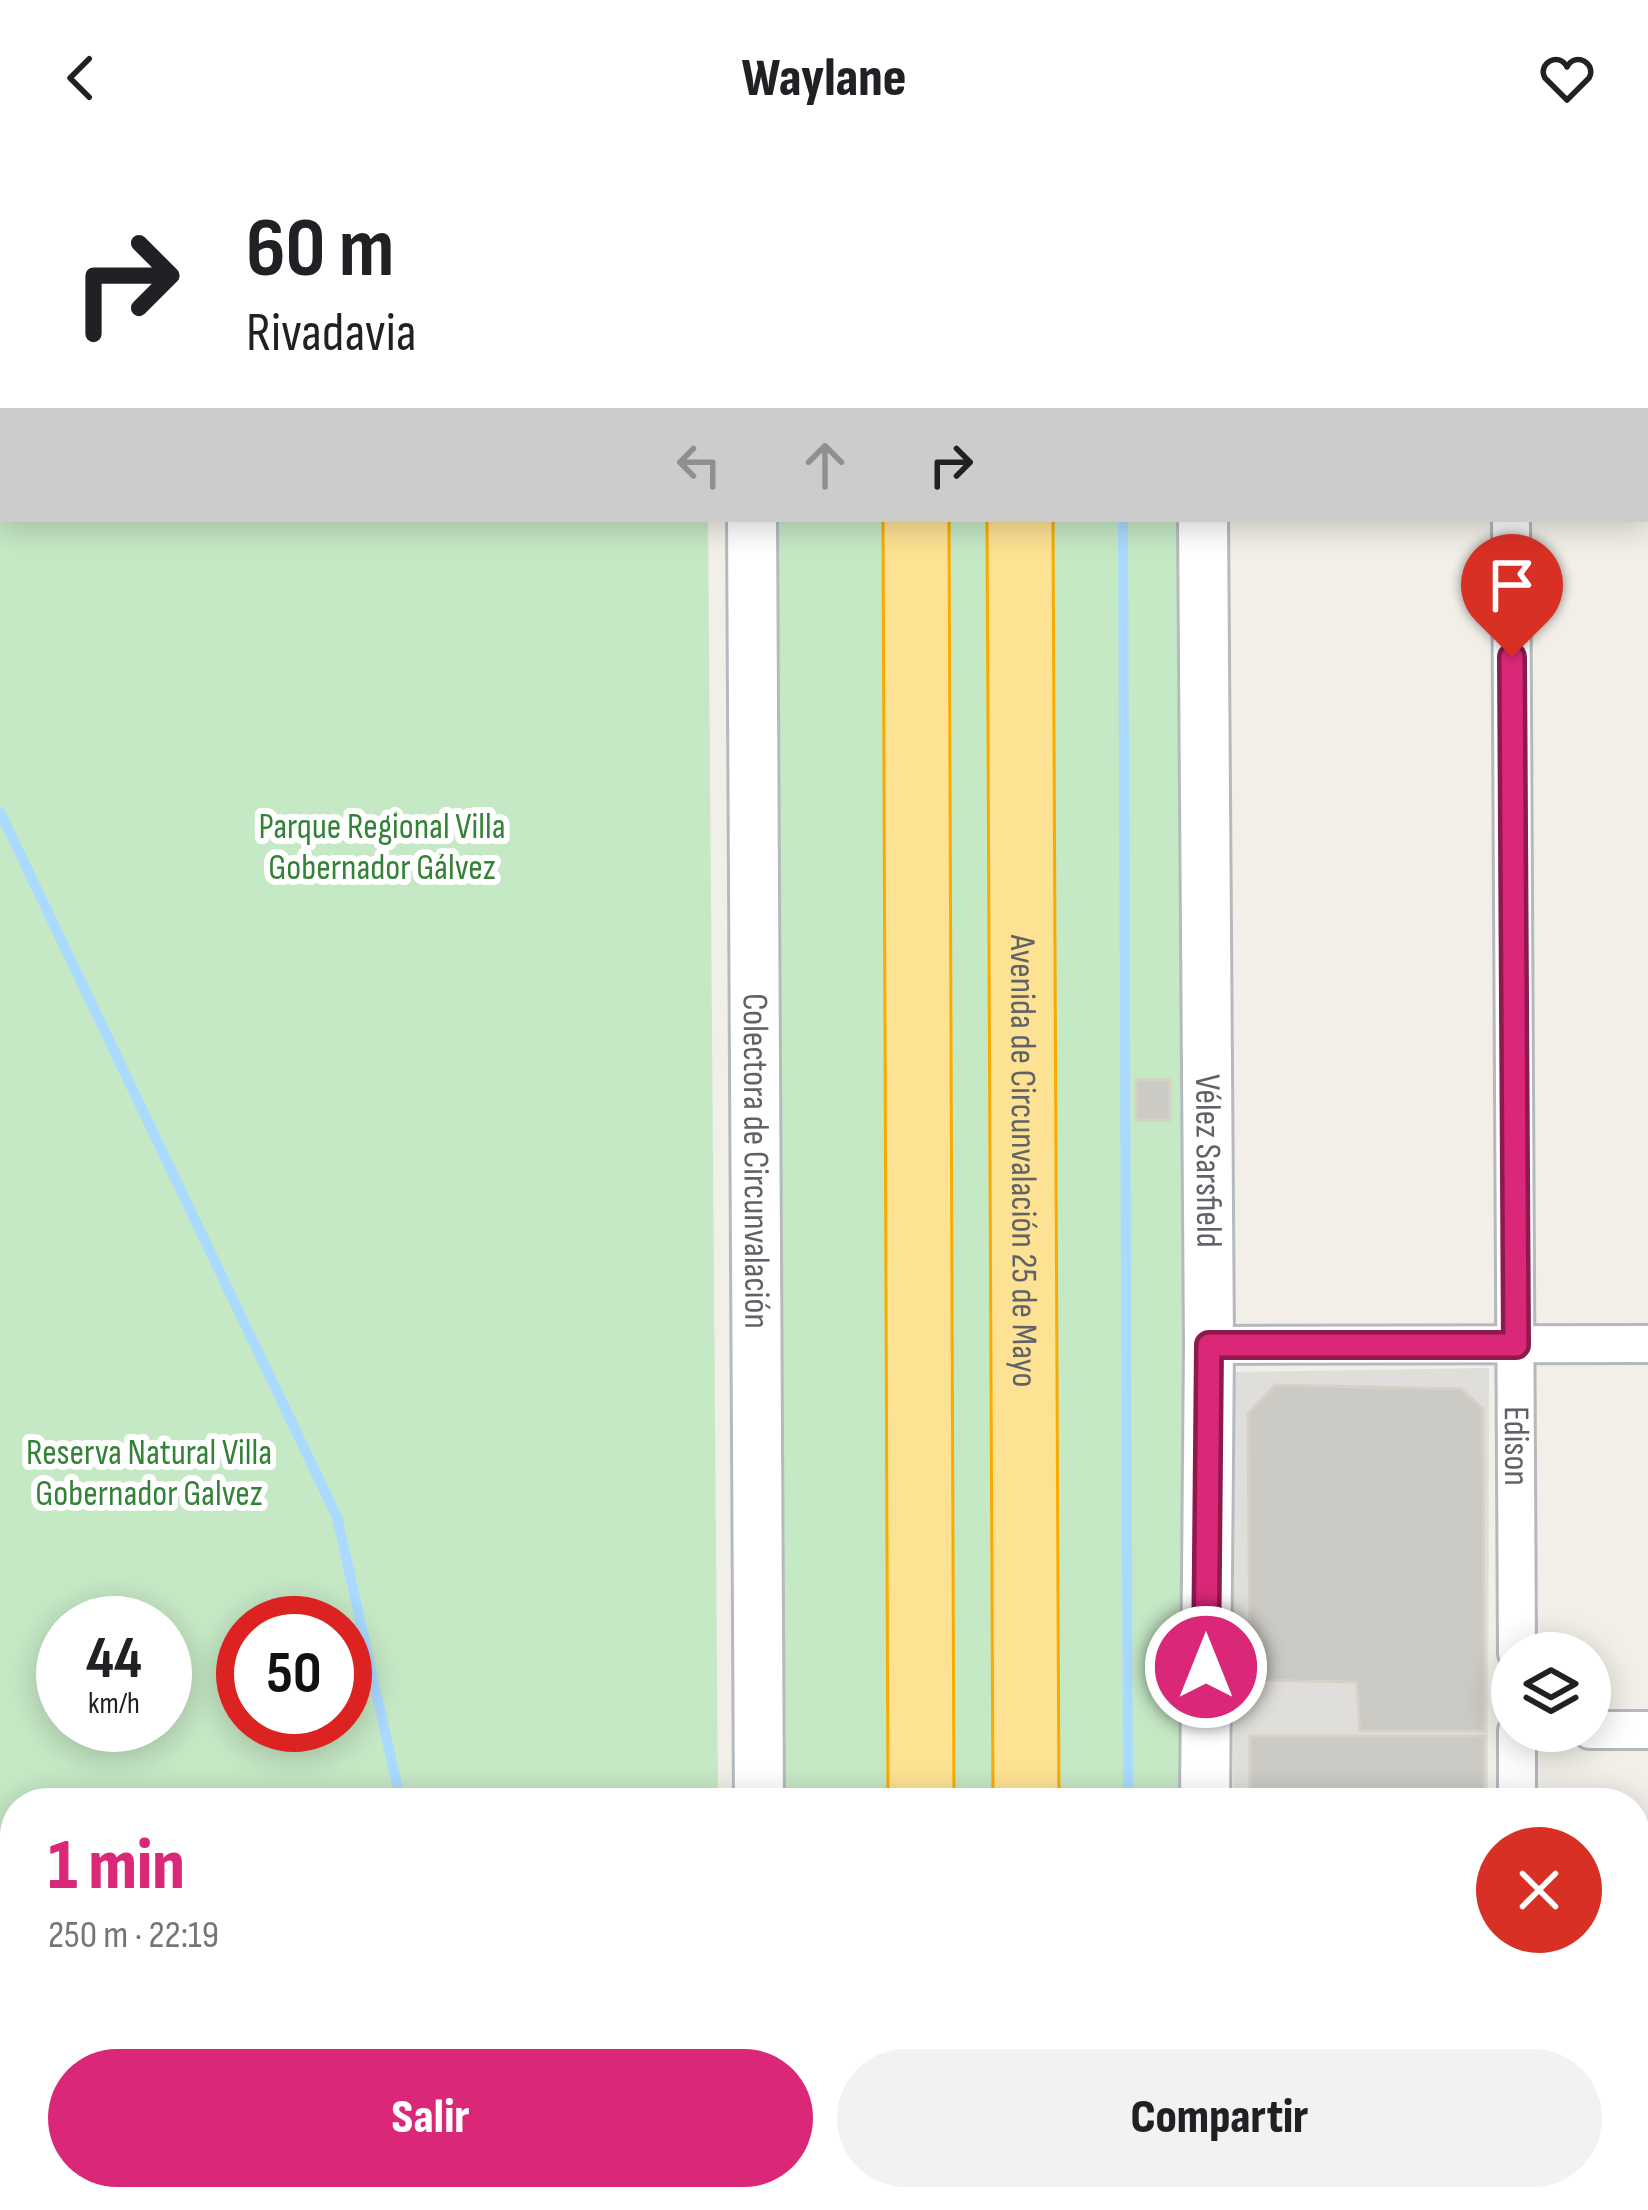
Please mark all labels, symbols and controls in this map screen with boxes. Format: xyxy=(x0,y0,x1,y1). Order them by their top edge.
icon: back xyxy=(48,45,114,111)
icon: heart xyxy=(1534,45,1600,111)
text: Waylane xyxy=(742,46,906,111)
text: 60 m xyxy=(246,199,394,300)
icon: right xyxy=(48,204,204,360)
text: Rivadavia xyxy=(246,301,417,366)
icon: left xyxy=(666,432,732,498)
icon: ahead xyxy=(792,432,858,498)
icon: right xyxy=(918,432,984,498)
pin xyxy=(1461,534,1563,657)
icon: arrive xyxy=(1479,552,1545,618)
park label: Parque Regional Villa Gobernador Gálvez xyxy=(258,806,506,890)
street label: Avenida de Circunvalación 25 de Mayo xyxy=(1000,934,1046,1387)
street label: Colectora de Circunvalación xyxy=(733,993,778,1329)
street label: Vélez Sarsfield xyxy=(1186,1074,1230,1248)
street label: Edison xyxy=(1494,1406,1538,1486)
park label: Reserva Natural Villa Gobernador Galvez xyxy=(26,1432,272,1516)
speed limit sign: 50 xyxy=(216,1596,372,1752)
position arrow xyxy=(1143,1604,1269,1730)
text: 44 xyxy=(86,1623,142,1695)
map controls xyxy=(1491,1632,1611,1752)
button: layers xyxy=(1491,1632,1611,1752)
text: km/h xyxy=(88,1686,140,1722)
text: 1 min xyxy=(48,1823,185,1910)
button: close xyxy=(1476,1827,1602,1953)
text: 250 m · 22:19 xyxy=(48,1912,219,1959)
button: Salir xyxy=(48,2049,813,2187)
button: Compartir xyxy=(837,2049,1602,2187)

